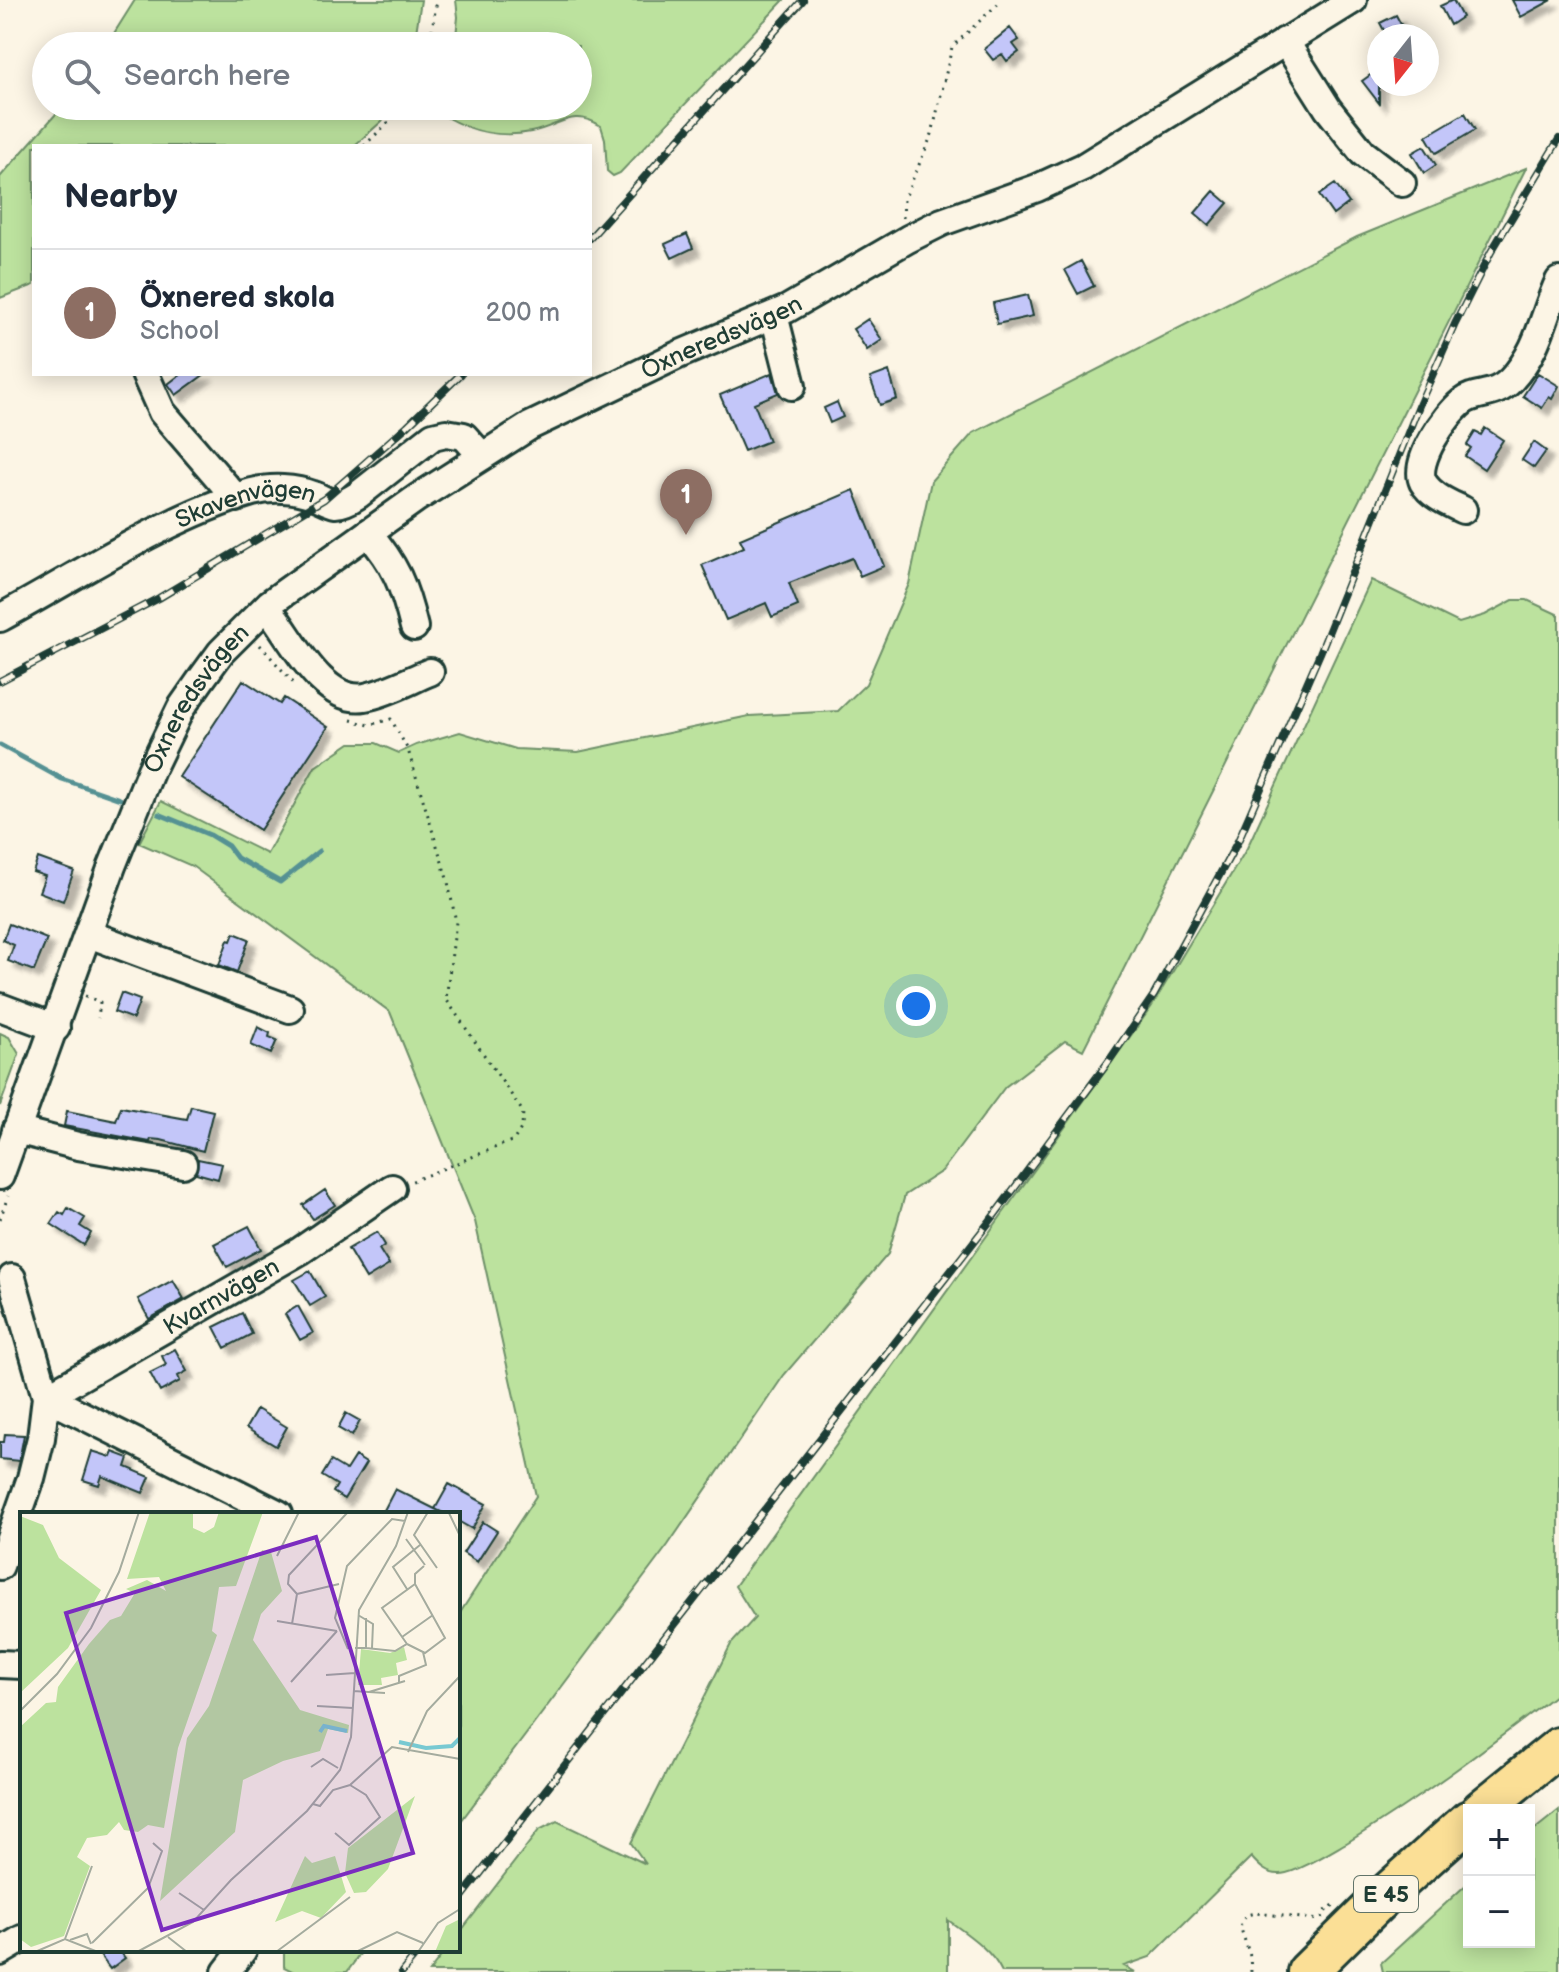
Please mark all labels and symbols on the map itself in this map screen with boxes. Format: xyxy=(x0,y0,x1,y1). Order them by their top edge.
north arrow xyxy=(1367,24,1439,96)
street label: Öxneredsvägen xyxy=(636,289,808,386)
pin: 1 xyxy=(660,469,712,535)
street label: Skavenvägen xyxy=(171,475,320,535)
street label: Öxneredsvägen xyxy=(138,618,255,778)
your location xyxy=(896,986,936,1026)
street label: Kvarnvägen xyxy=(158,1252,285,1342)
inset map xyxy=(20,1512,460,1952)
road number: E 45 xyxy=(1354,1876,1418,1912)

